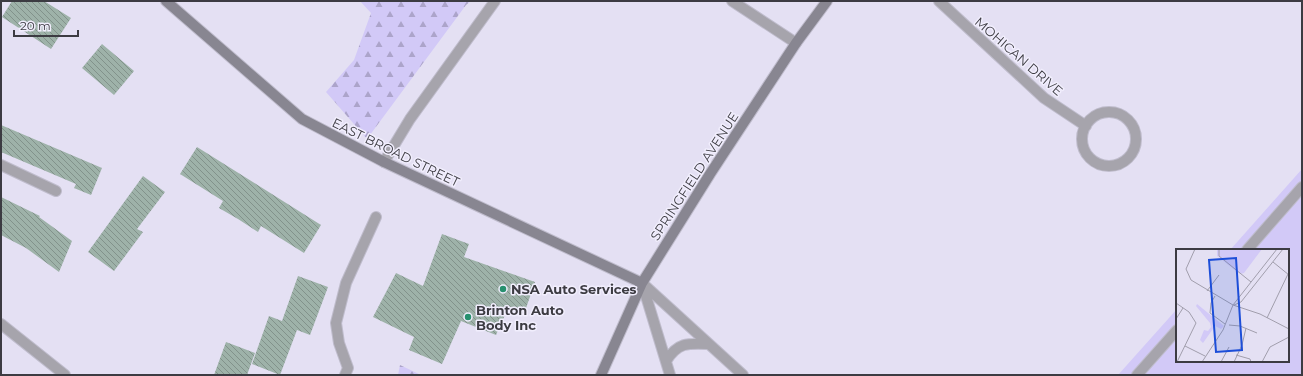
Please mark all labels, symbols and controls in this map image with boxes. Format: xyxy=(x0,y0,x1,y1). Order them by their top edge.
scale bar xyxy=(14,12,78,38)
street label: MOHICAN DRIVE xyxy=(972,13,1066,99)
text: 20 m xyxy=(20,18,51,33)
street label: SPRINGFIELD AVENUE xyxy=(646,109,742,243)
street label: EAST BROAD STREET xyxy=(330,114,463,190)
inset map xyxy=(1176,249,1289,362)
place label: NSA Auto Services xyxy=(511,281,637,297)
marker: NSA Auto Services xyxy=(498,284,508,294)
place label: Brinton Auto Body Inc xyxy=(476,302,564,333)
marker: Brinton Auto Body Inc xyxy=(463,312,473,322)

